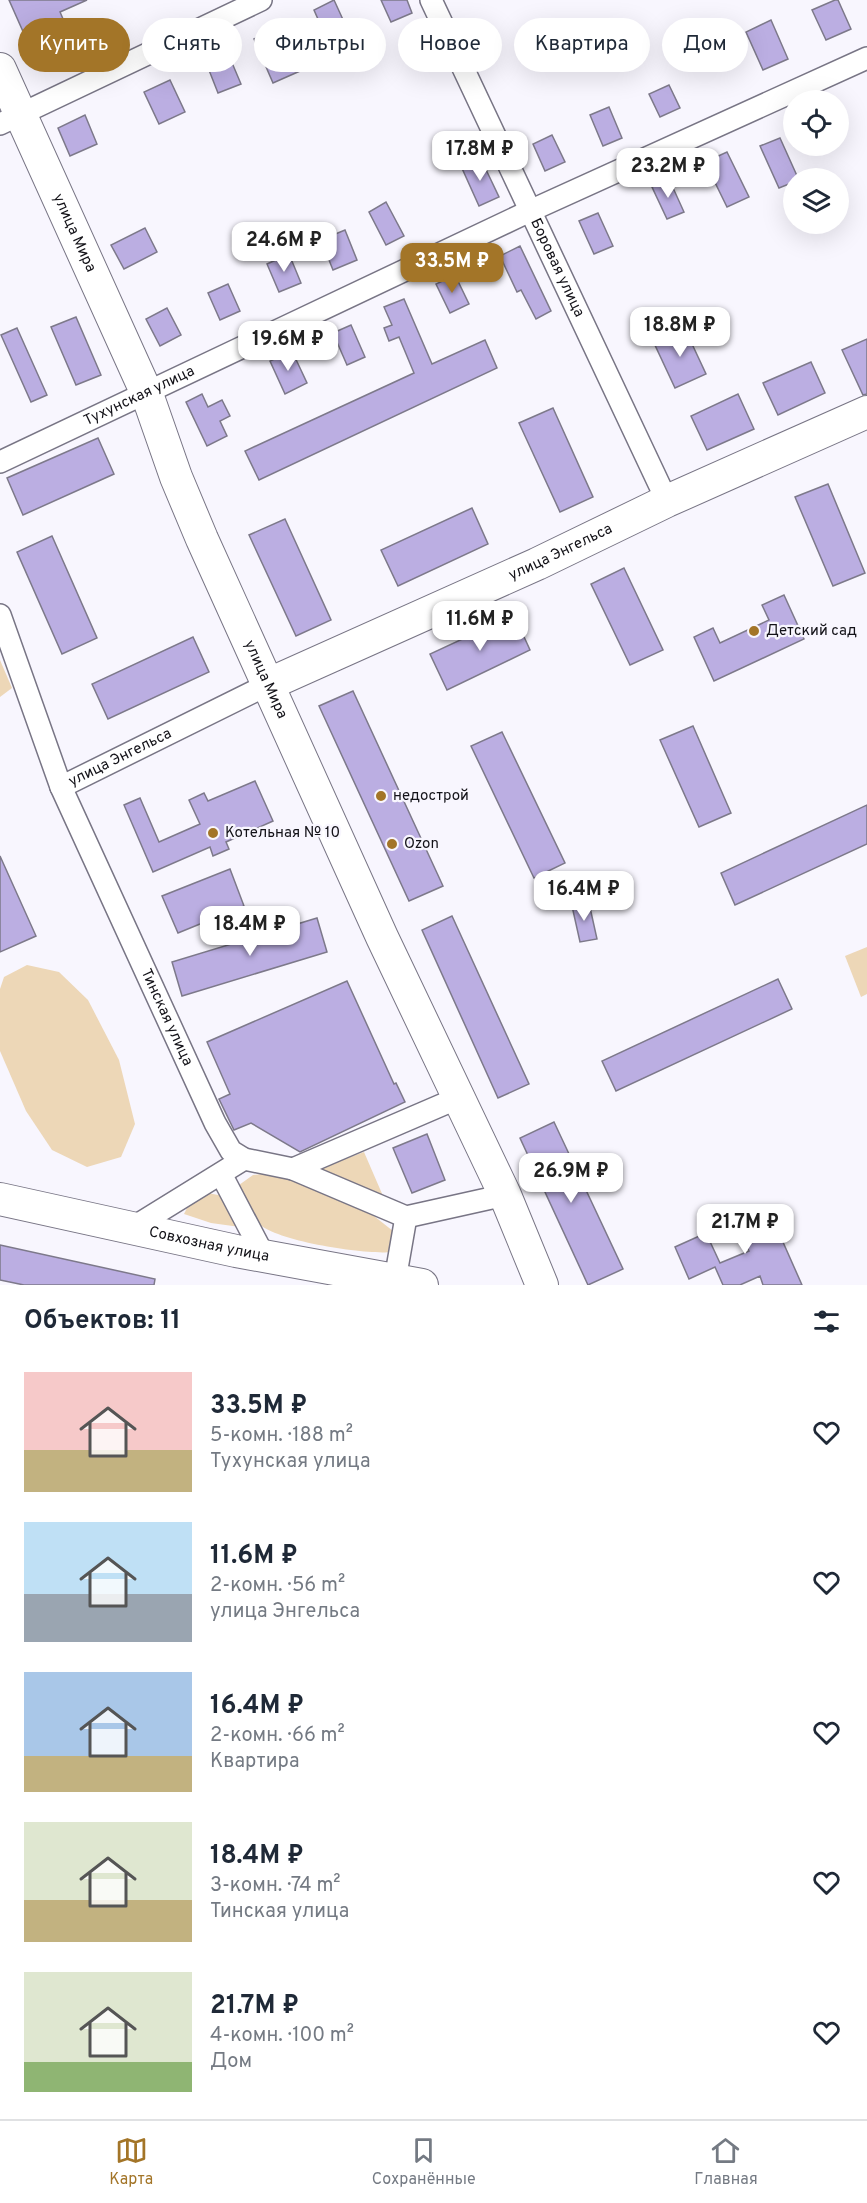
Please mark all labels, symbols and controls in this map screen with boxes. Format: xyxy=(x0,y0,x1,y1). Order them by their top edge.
chip: Купить xyxy=(18,18,130,72)
chip: Снять xyxy=(142,18,242,72)
chip: Фильтры xyxy=(254,18,386,72)
chip: Новое xyxy=(398,18,502,72)
chip: Квартира xyxy=(514,18,650,72)
chip: Дом xyxy=(662,18,748,72)
map controls xyxy=(783,90,849,234)
button: locate xyxy=(783,90,849,156)
pin: 17.8M ₽ xyxy=(425,131,535,182)
text: 17.8M ₽ xyxy=(446,137,514,163)
pin: 23.2M ₽ xyxy=(613,148,723,199)
text: 23.2M ₽ xyxy=(630,154,706,180)
button: layers xyxy=(783,168,849,234)
street label: улица Мира xyxy=(48,191,100,275)
street label: Боровая улица xyxy=(526,215,589,320)
pin: 24.6M ₽ xyxy=(229,222,339,273)
text: 24.6M ₽ xyxy=(246,228,322,254)
pin: 33.5M ₽ xyxy=(397,243,507,294)
text: 33.5M ₽ xyxy=(415,249,489,275)
pin: 18.8M ₽ xyxy=(625,307,735,358)
text: 18.8M ₽ xyxy=(644,313,716,339)
pin: 19.6M ₽ xyxy=(233,321,343,372)
text: 19.6M ₽ xyxy=(252,327,324,353)
street label: Тухунская улица xyxy=(81,362,198,430)
street label: улица Энгельса xyxy=(506,519,616,585)
pin: 11.6M ₽ xyxy=(425,601,535,652)
text: 11.6M ₽ xyxy=(446,607,514,633)
place label: Детский сад xyxy=(766,622,857,641)
marker: Детский сад xyxy=(747,624,761,638)
street label: улица Мира xyxy=(240,637,292,722)
street label: улица Энгельса xyxy=(65,724,175,791)
place label: недострой xyxy=(393,787,469,806)
marker: недострой xyxy=(374,789,388,803)
place label: Котельная № 10 xyxy=(225,824,340,843)
marker: Котельная № 10 xyxy=(206,826,220,840)
place label: Ozon xyxy=(404,835,439,854)
marker: Ozon xyxy=(385,837,399,851)
pin: 16.4M ₽ xyxy=(529,871,639,922)
text: 16.4M ₽ xyxy=(548,877,620,903)
pin: 18.4M ₽ xyxy=(195,906,305,957)
text: 18.4M ₽ xyxy=(214,912,286,938)
street label: Тинская улица xyxy=(136,966,197,1069)
pin: 26.9M ₽ xyxy=(516,1153,626,1204)
text: 26.9M ₽ xyxy=(533,1159,609,1185)
pin: 21.7M ₽ xyxy=(690,1204,800,1255)
text: 21.7M ₽ xyxy=(711,1210,779,1236)
street label: Совхозная улица xyxy=(147,1223,271,1266)
text: Объектов: 11 xyxy=(24,1305,181,1338)
icon: filters xyxy=(810,1305,843,1338)
text: 33.5M ₽ xyxy=(210,1390,307,1423)
icon: home xyxy=(72,1396,144,1468)
icon: heart xyxy=(810,1416,843,1449)
text: 5-комн. · 188 m² xyxy=(210,1423,353,1449)
text: Тухунская улица xyxy=(210,1449,371,1475)
text: 11.6M ₽ xyxy=(210,1540,298,1573)
icon: home xyxy=(72,1546,144,1618)
icon: heart xyxy=(810,1566,843,1599)
text: 2-комн. · 56 m² xyxy=(210,1573,345,1599)
text: улица Энгельса xyxy=(210,1599,360,1625)
text: 16.4M ₽ xyxy=(210,1690,304,1723)
icon: home xyxy=(72,1696,144,1768)
icon: heart xyxy=(810,1716,843,1749)
text: 2-комн. · 66 m² xyxy=(210,1723,345,1749)
text: Квартира xyxy=(210,1749,299,1775)
text: 18.4M ₽ xyxy=(210,1840,304,1873)
icon: home xyxy=(72,1846,144,1918)
icon: heart xyxy=(810,1866,843,1899)
text: 3-комн. · 74 m² xyxy=(210,1873,341,1899)
text: Тинская улица xyxy=(210,1899,349,1925)
text: 21.7M ₽ xyxy=(210,1990,299,2023)
icon: home xyxy=(72,1996,144,2068)
icon: heart xyxy=(810,2016,843,2049)
text: 4-комн. · 100 m² xyxy=(210,2023,354,2049)
text: Дом xyxy=(210,2049,252,2075)
tab: Карта xyxy=(109,2134,153,2190)
tab: Сохранённые xyxy=(372,2134,476,2190)
tab: Главная xyxy=(694,2134,758,2190)

